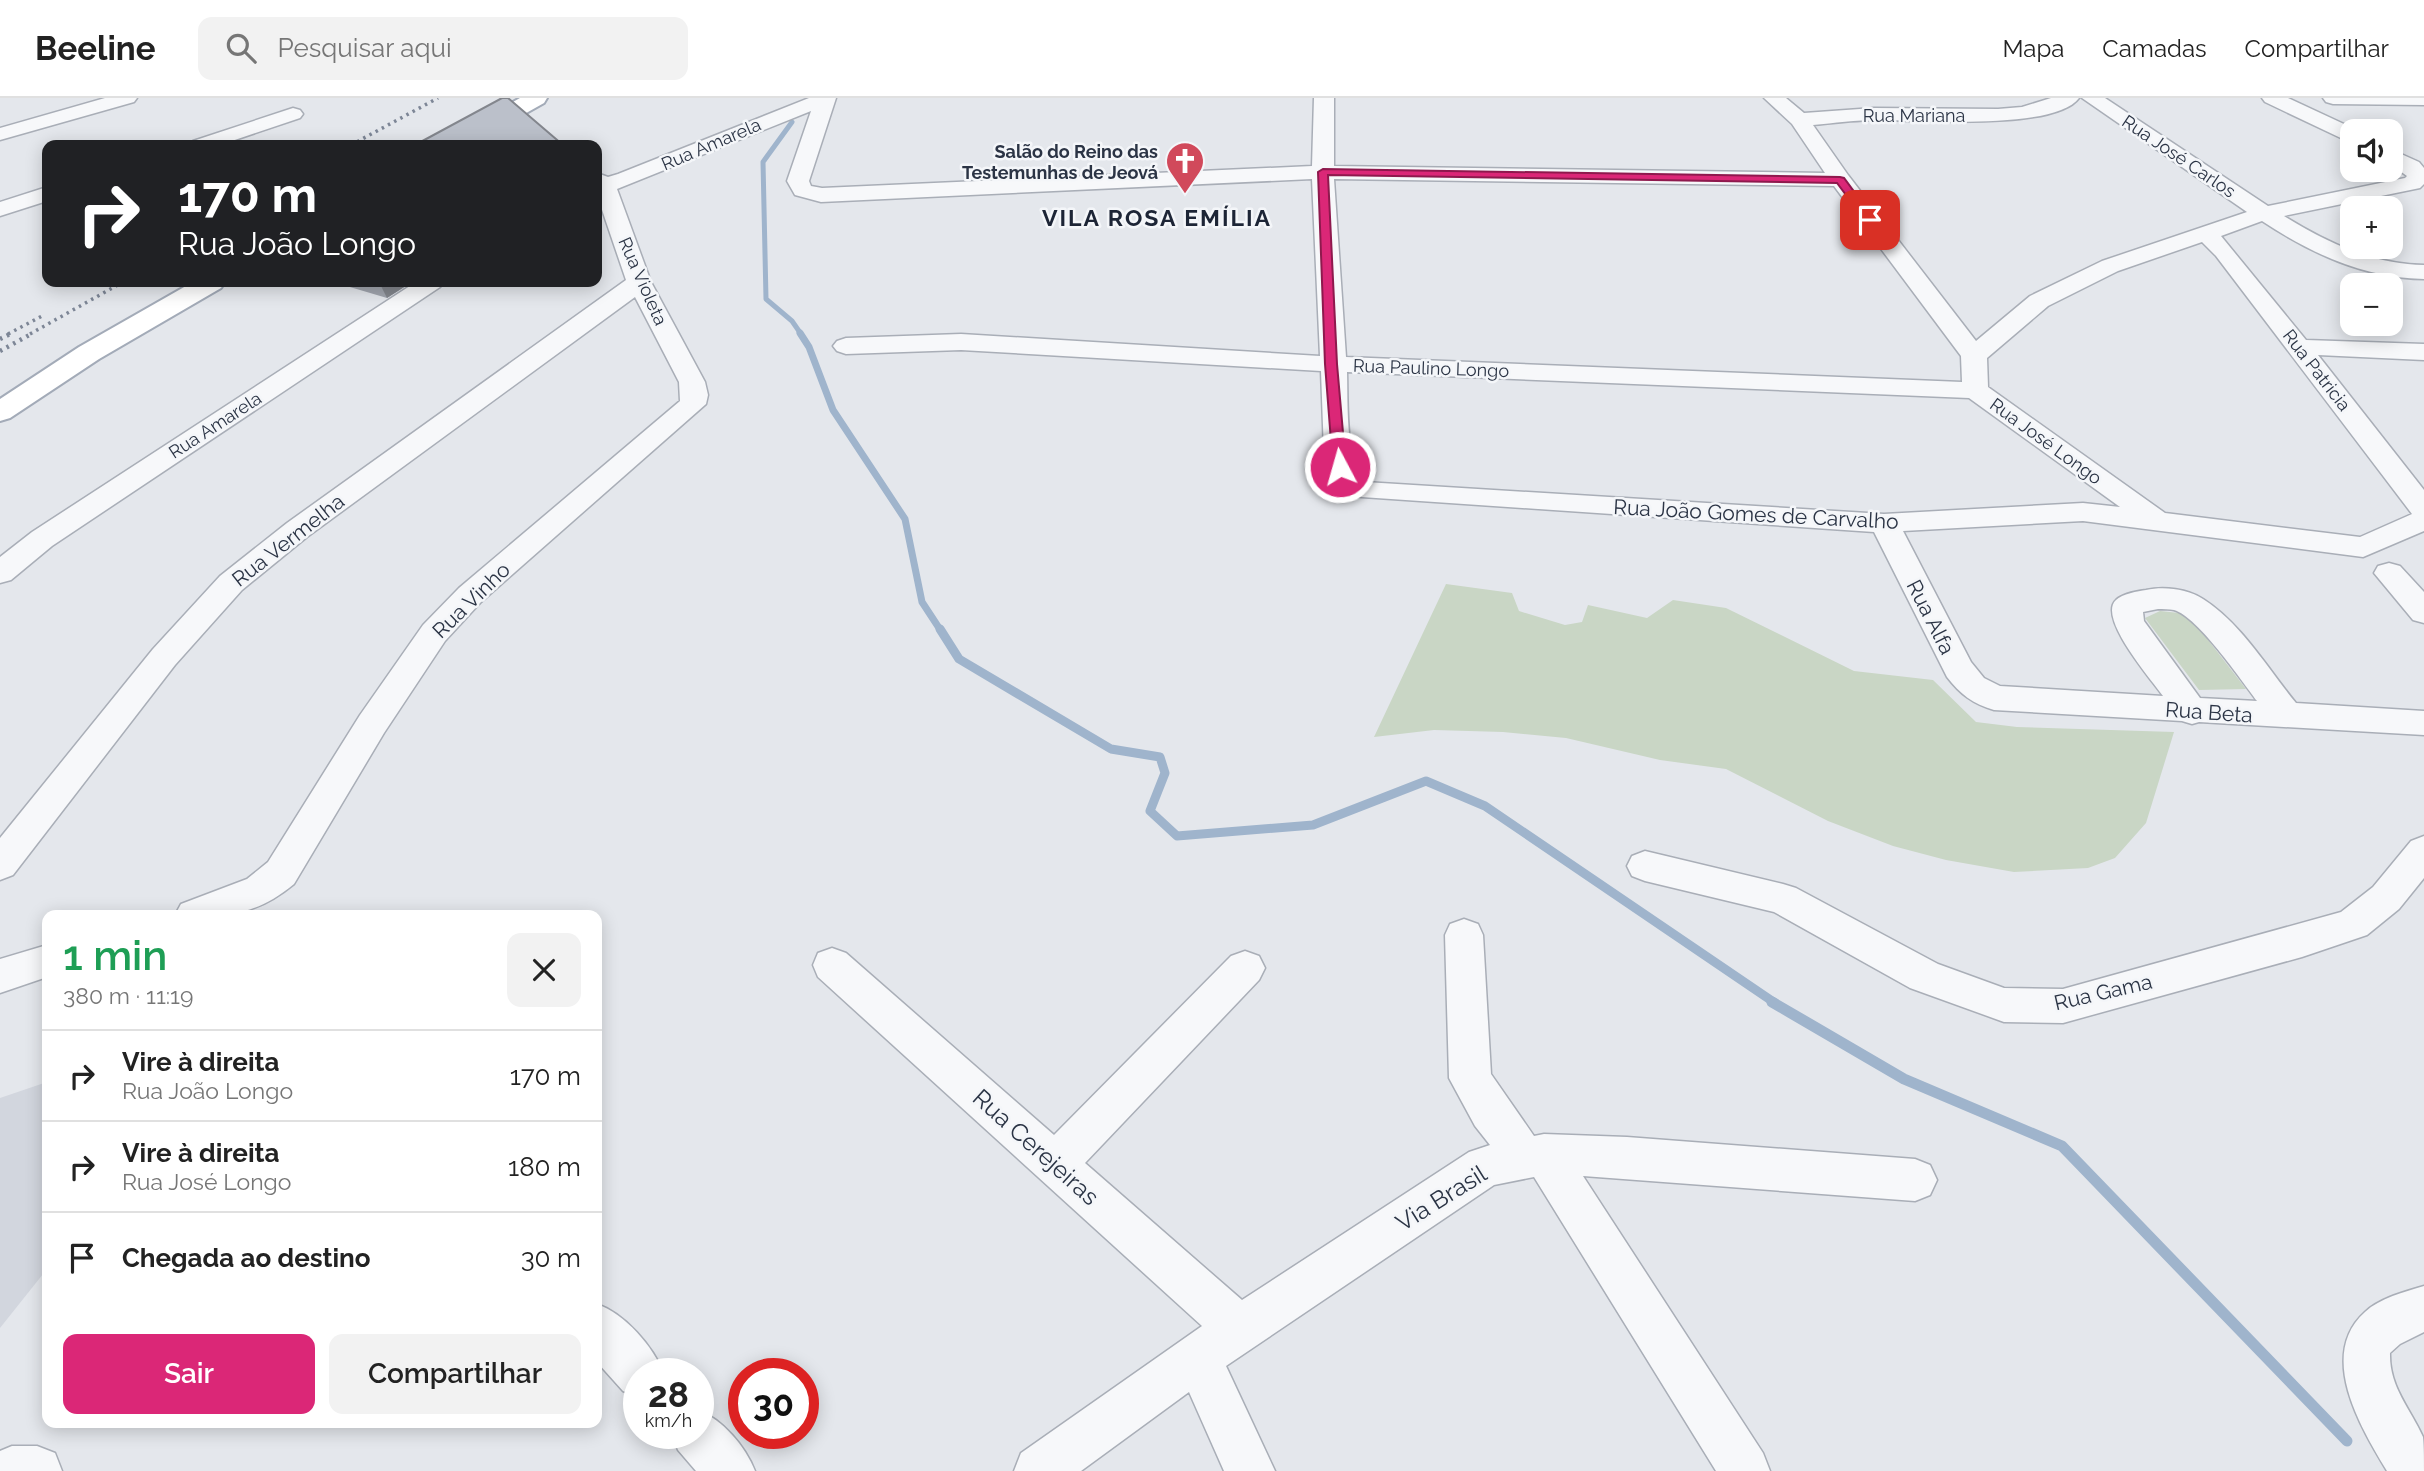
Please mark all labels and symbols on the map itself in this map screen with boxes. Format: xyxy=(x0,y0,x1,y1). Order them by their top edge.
street label: Rua Mariana xyxy=(1863,105,1965,126)
street label: Rua José Carlos xyxy=(2118,110,2240,202)
street label: Rua Amarela xyxy=(658,114,764,174)
church icon: Salão do Reino das Testemunhas de Jeová xyxy=(1164,140,1206,195)
place label: Salão do Reino das Testemunhas de Jeová xyxy=(962,141,1158,183)
pin xyxy=(1840,190,1900,250)
district label: VILA ROSA EMÍLIA xyxy=(1042,204,1272,231)
street label: Rua Violeta xyxy=(614,234,672,328)
street label: Rua Patricia xyxy=(2279,325,2355,415)
street label: Rua Paulino Longo xyxy=(1353,355,1510,381)
street label: Rua Amarela xyxy=(165,387,265,463)
street label: Rua José Longo xyxy=(1986,394,2106,489)
position arrow xyxy=(1303,430,1377,504)
street label: Rua Vermelha xyxy=(227,488,349,592)
street label: Rua João Gomes de Carvalho xyxy=(1613,494,1899,534)
street label: Rua Vinho xyxy=(427,557,515,643)
street label: Rua Alfa xyxy=(1902,575,1960,659)
street label: Rua Beta xyxy=(2164,696,2254,728)
street label: Rua Gama xyxy=(2051,969,2155,1015)
street label: Rua Cerejeiras xyxy=(967,1083,1105,1211)
street label: Via Brasil xyxy=(1390,1159,1492,1237)
speed limit sign: 30 xyxy=(728,1358,819,1449)

